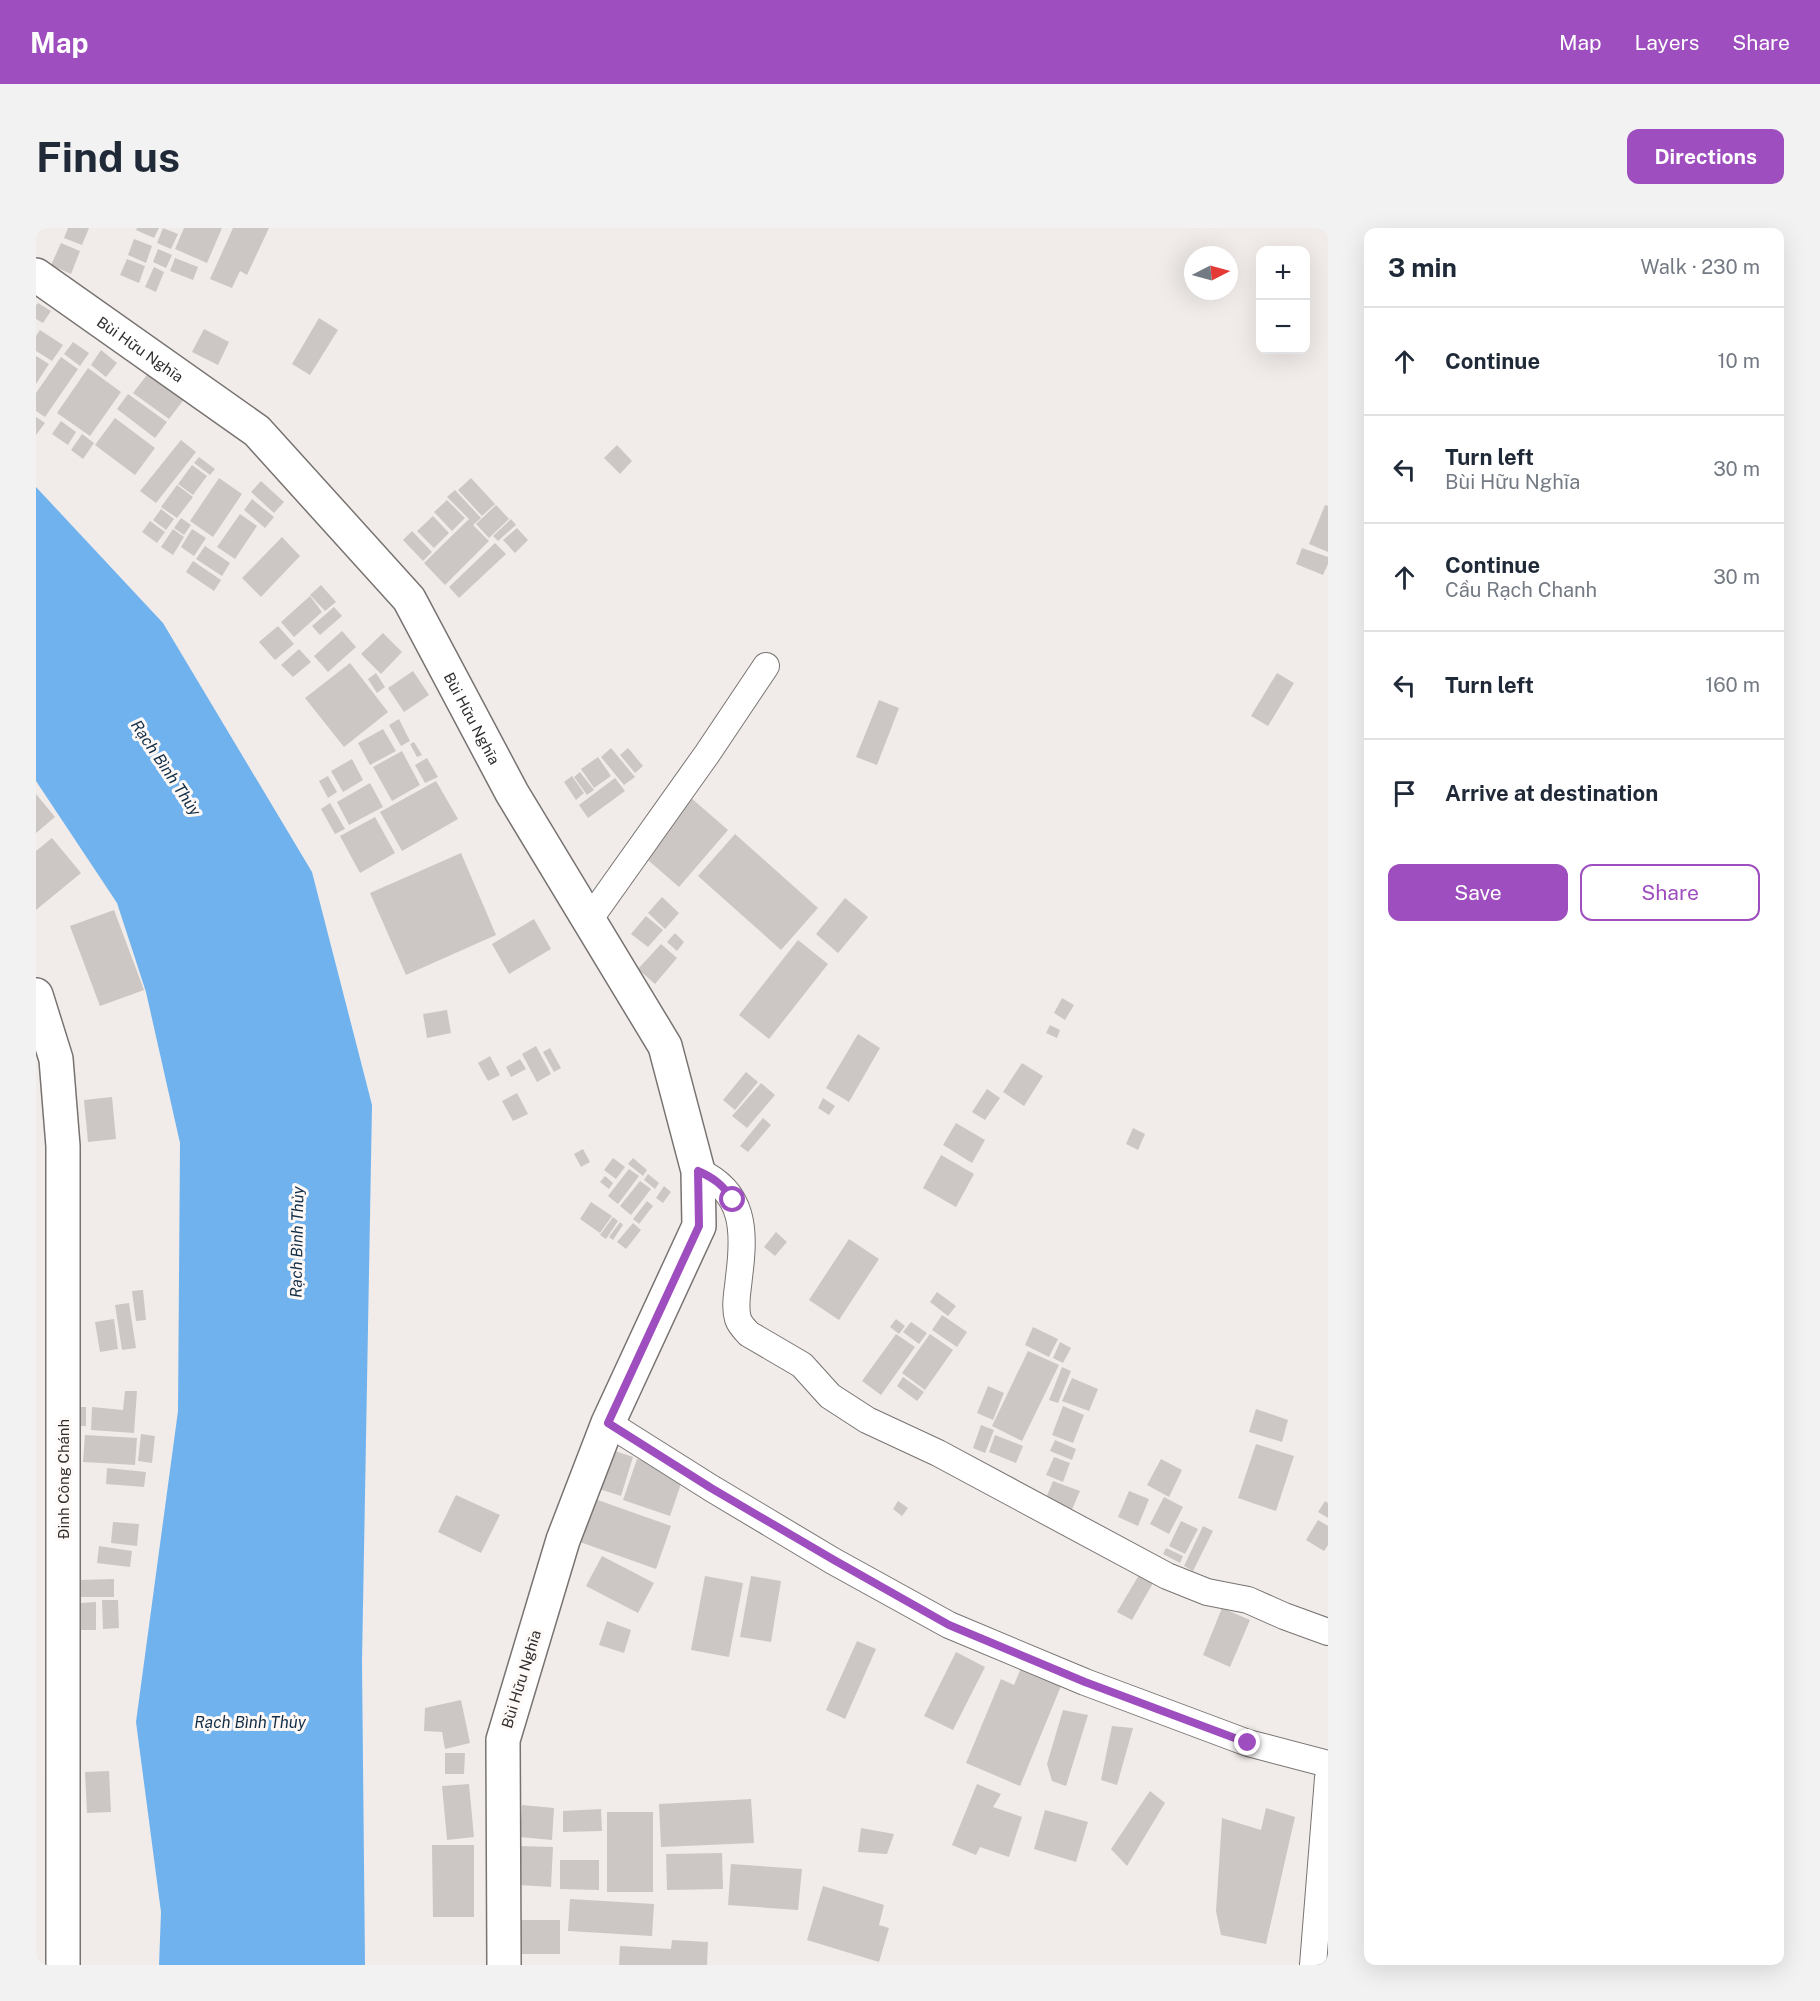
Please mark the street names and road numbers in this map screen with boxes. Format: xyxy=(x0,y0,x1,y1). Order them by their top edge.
street label: Bùi Hữu Nghĩa xyxy=(94,313,187,385)
street label: Bùi Hữu Nghĩa xyxy=(441,669,504,767)
street label: Đinh Công Chánh xyxy=(55,1419,72,1539)
street label: Bùi Hữu Nghĩa xyxy=(498,1628,544,1730)

